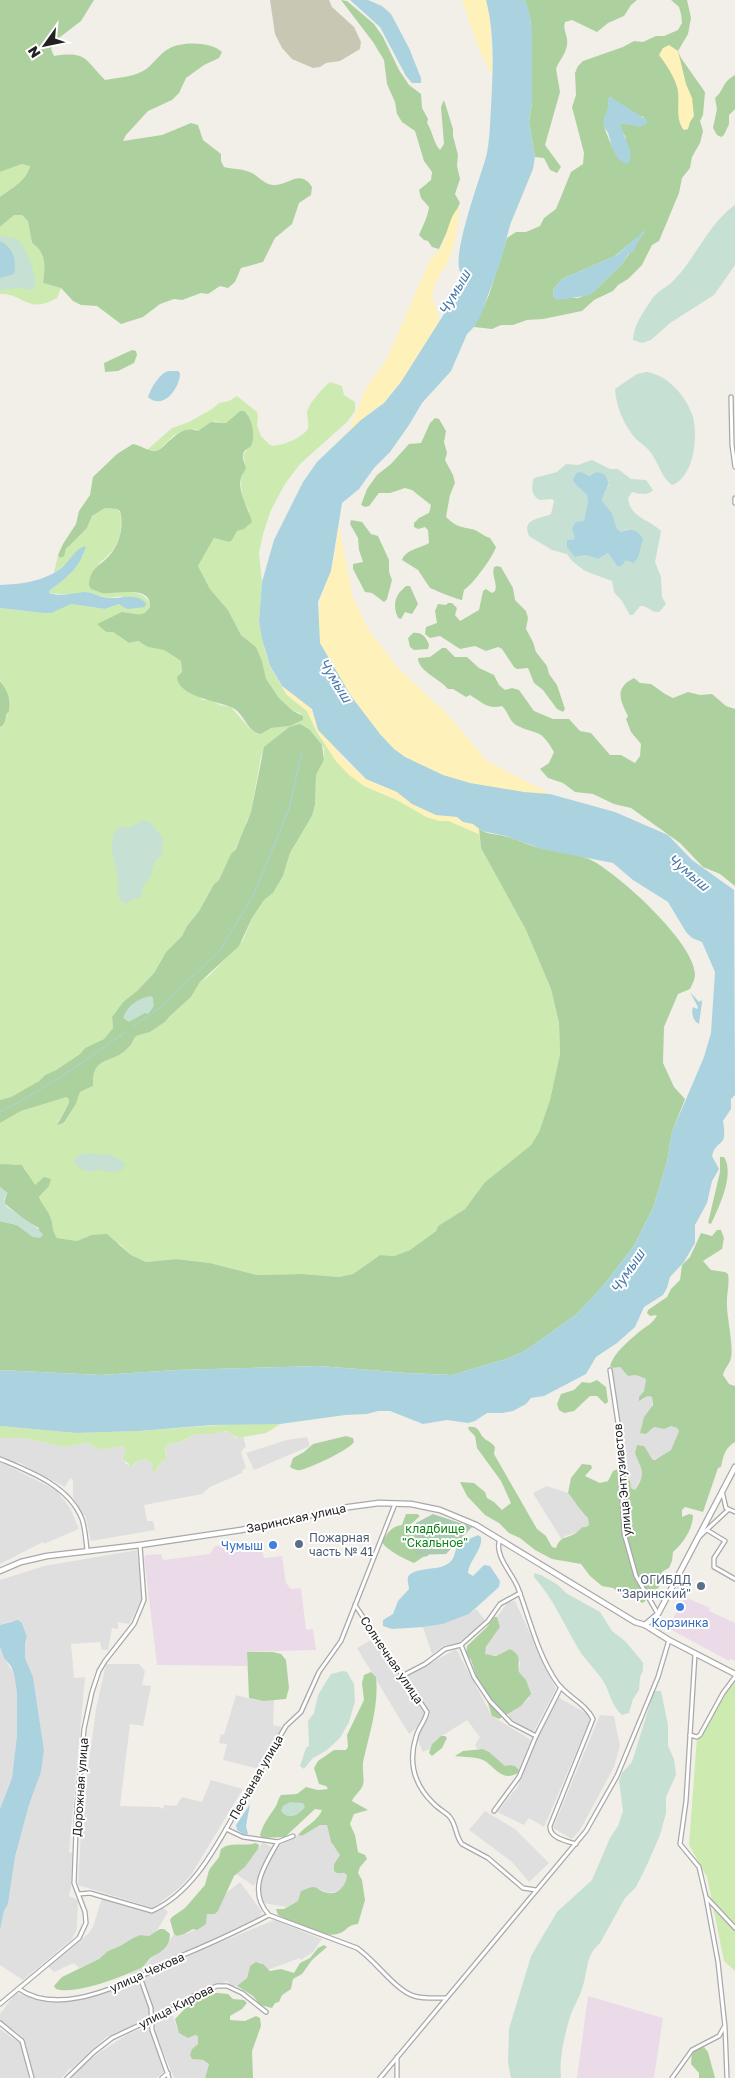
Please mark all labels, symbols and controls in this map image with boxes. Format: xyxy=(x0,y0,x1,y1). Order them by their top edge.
north arrow xyxy=(20,20,70,70)
text: N xyxy=(24,43,44,61)
water label: Чумыш xyxy=(434,265,474,317)
water label: Чумыш xyxy=(316,655,357,707)
water label: Чумыш xyxy=(665,850,714,895)
water label: Чумыш xyxy=(606,1245,649,1296)
street label: улица Энтузиастов xyxy=(610,1423,634,1537)
street label: Заринская улица xyxy=(245,1500,347,1536)
park label: кладбище "Скальное" xyxy=(402,1521,468,1550)
place label: Пожарная часть № 41 xyxy=(309,1530,374,1559)
place label: Чумыш xyxy=(221,1538,263,1553)
marker: Пожарная часть № 41 xyxy=(293,1538,305,1550)
marker: Чумыш xyxy=(267,1539,279,1551)
place label: ОГИБДД "Заринский" xyxy=(617,1572,691,1601)
marker: ОГИБДД "Заринский" xyxy=(695,1580,707,1592)
marker: Корзинка xyxy=(674,1601,686,1613)
street label: Солнечная улица xyxy=(357,1613,427,1707)
place label: Корзинка xyxy=(651,1615,709,1630)
street label: Песчаная улица xyxy=(226,1732,286,1822)
street label: Дорожная улица xyxy=(69,1737,91,1837)
street label: улица Чехова xyxy=(107,1949,187,1995)
street label: улица Кирова xyxy=(136,1981,216,2031)

